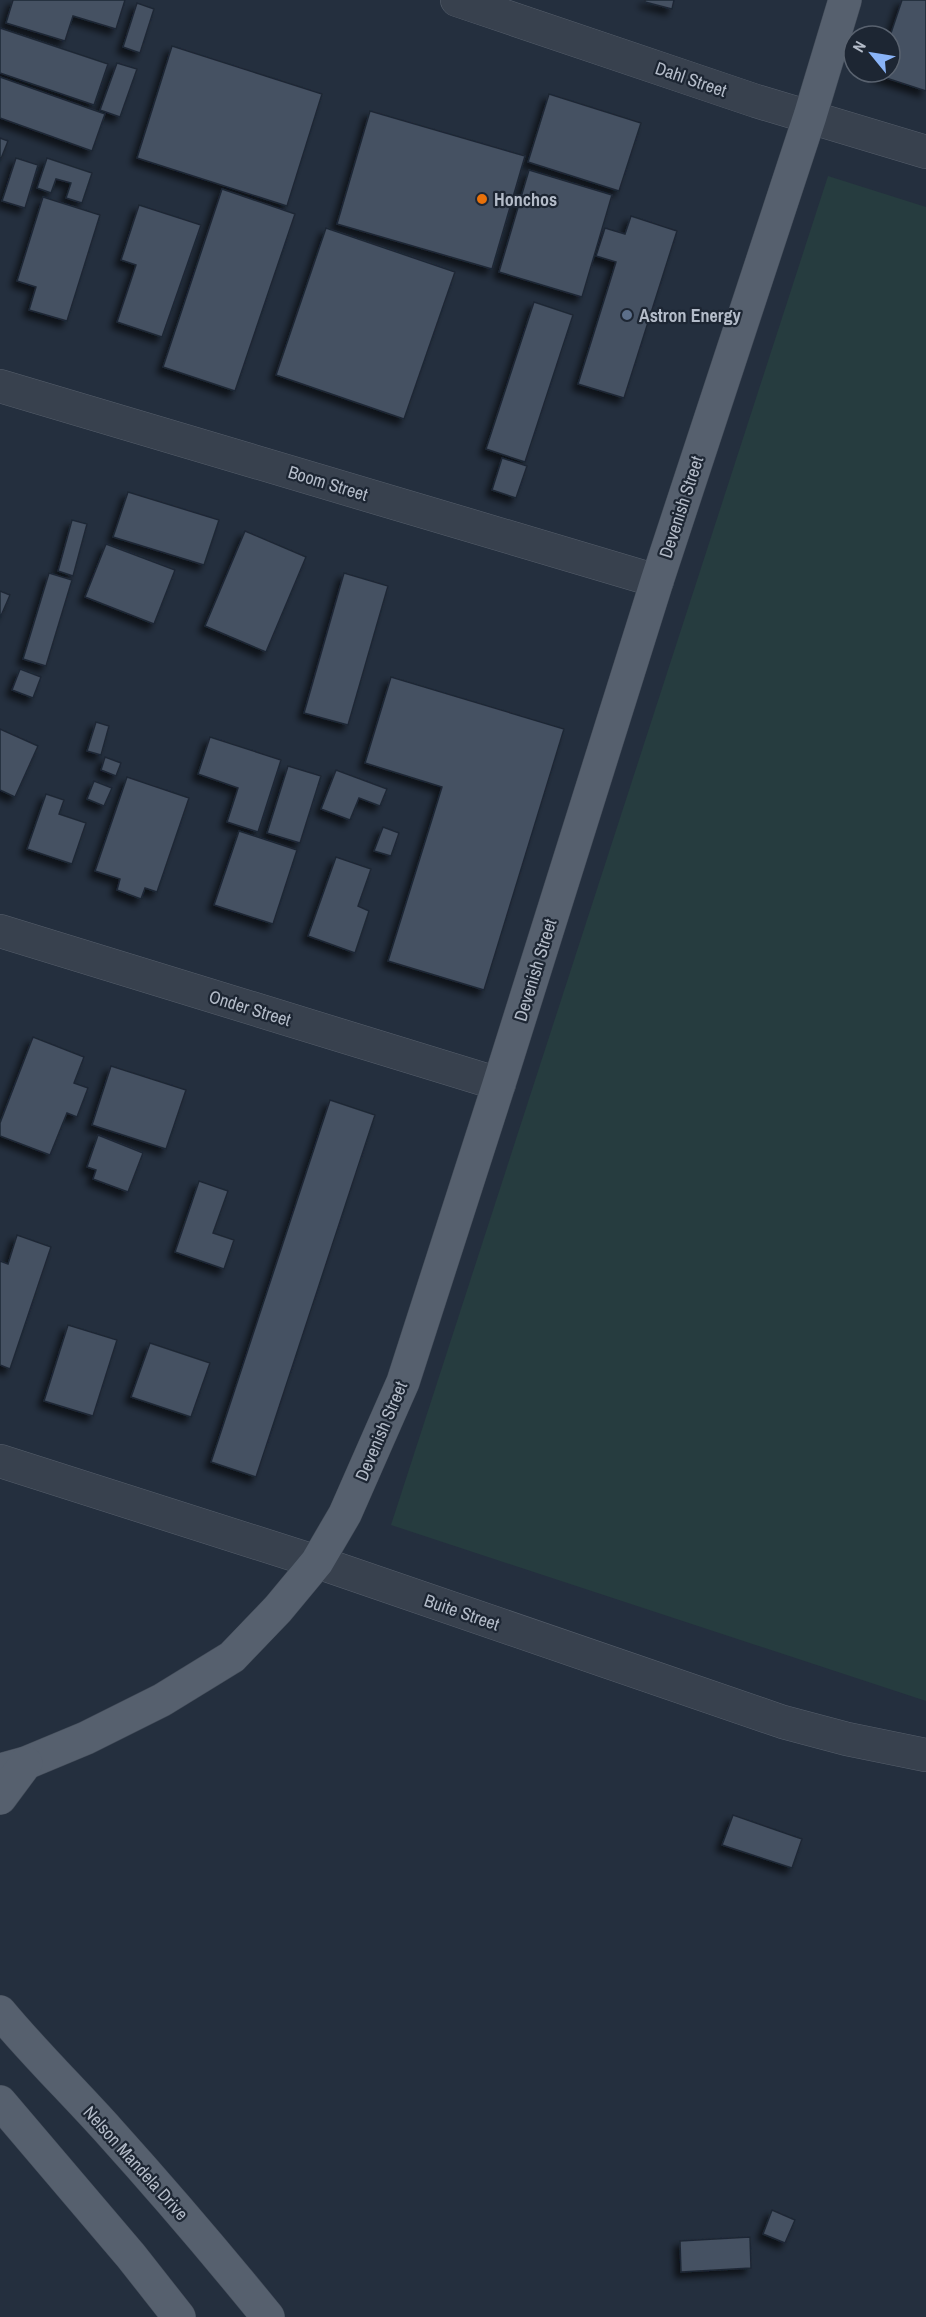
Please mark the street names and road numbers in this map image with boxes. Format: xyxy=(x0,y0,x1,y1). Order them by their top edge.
street label: Dahl Street xyxy=(652,55,730,103)
street label: Devenish Street xyxy=(653,453,709,561)
street label: Boom Street xyxy=(285,459,371,507)
street label: Devenish Street xyxy=(508,916,562,1024)
street label: Onder Street xyxy=(206,984,294,1032)
street label: Devenish Street xyxy=(349,1377,413,1485)
street label: Buite Street xyxy=(421,1587,503,1637)
street label: Nelson Mandela Drive xyxy=(78,2100,194,2226)

